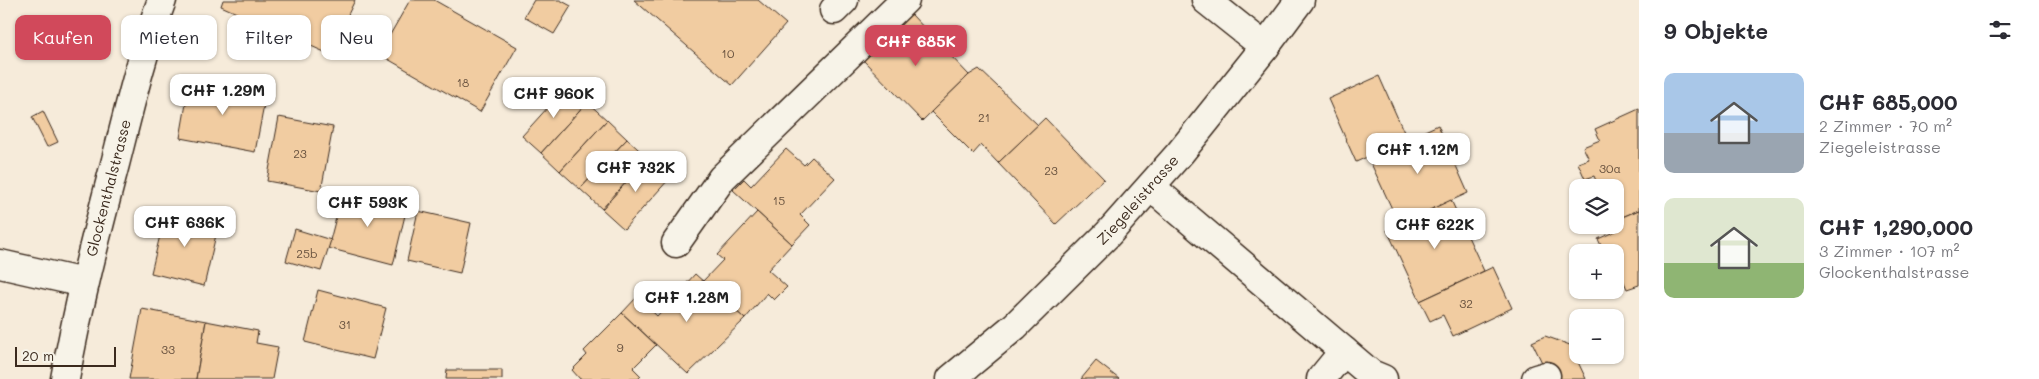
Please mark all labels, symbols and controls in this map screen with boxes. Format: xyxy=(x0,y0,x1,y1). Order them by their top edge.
chip: Kaufen xyxy=(15,15,111,60)
chip: Mieten xyxy=(121,15,217,60)
chip: Filter xyxy=(227,15,311,60)
chip: Neu xyxy=(321,15,392,60)
icon: filters xyxy=(1986,16,2014,44)
text: 9 Objekte xyxy=(1664,17,1768,44)
pin: CHF 685K xyxy=(864,24,968,67)
text: CHF 685K xyxy=(876,30,956,51)
house number: 10 xyxy=(722,45,735,61)
pin: CHF 1.29M xyxy=(166,74,280,116)
house number: 18 xyxy=(457,74,469,90)
pin: CHF 960K xyxy=(502,76,606,119)
text: CHF 1.29M xyxy=(181,79,265,100)
text: CHF 960K xyxy=(514,82,594,103)
text: CHF 685,000 xyxy=(1819,88,1957,115)
icon: home xyxy=(1704,93,1764,153)
house number: 21 xyxy=(978,109,990,125)
text: 2 Zimmer · 70 m² xyxy=(1819,115,1952,136)
street label: Glockenthalstrasse xyxy=(81,117,135,259)
pin: CHF 1.12M xyxy=(1361,132,1475,175)
text: Ziegeleistrasse xyxy=(1819,136,1941,157)
text: CHF 1.12M xyxy=(1377,138,1459,159)
house number: 23 xyxy=(293,145,307,161)
pin: CHF 732K xyxy=(584,150,688,193)
street label: Ziegeleistrasse xyxy=(1092,150,1183,249)
text: CHF 732K xyxy=(597,156,675,177)
house number: 30a xyxy=(1599,160,1621,176)
house number: 23 xyxy=(1044,162,1058,178)
map controls xyxy=(1569,179,1624,364)
button: layers xyxy=(1569,179,1624,234)
pin: CHF 593K xyxy=(316,186,420,228)
text: CHF 593K xyxy=(328,191,408,212)
house number: 15 xyxy=(773,192,785,208)
pin: CHF 636K xyxy=(133,206,237,248)
pin: CHF 622K xyxy=(1383,208,1487,250)
text: CHF 636K xyxy=(145,211,225,232)
text: CHF 622K xyxy=(1396,213,1474,234)
text: CHF 1,290,000 xyxy=(1819,213,1973,240)
icon: home xyxy=(1704,218,1764,278)
text: 3 Zimmer · 107 m² xyxy=(1819,240,1960,261)
button: + xyxy=(1569,244,1624,299)
house number: 25b xyxy=(296,245,318,261)
text: Glockenthalstrasse xyxy=(1819,261,1969,282)
pin: CHF 1.28M xyxy=(630,280,744,323)
text: CHF 1.28M xyxy=(645,286,729,307)
house number: 32 xyxy=(1459,295,1473,311)
button: − xyxy=(1569,309,1624,364)
house number: 31 xyxy=(339,316,351,332)
house number: 9 xyxy=(616,339,624,355)
house number: 33 xyxy=(161,341,175,357)
scale bar xyxy=(15,344,116,367)
text: 20 m xyxy=(22,346,54,365)

